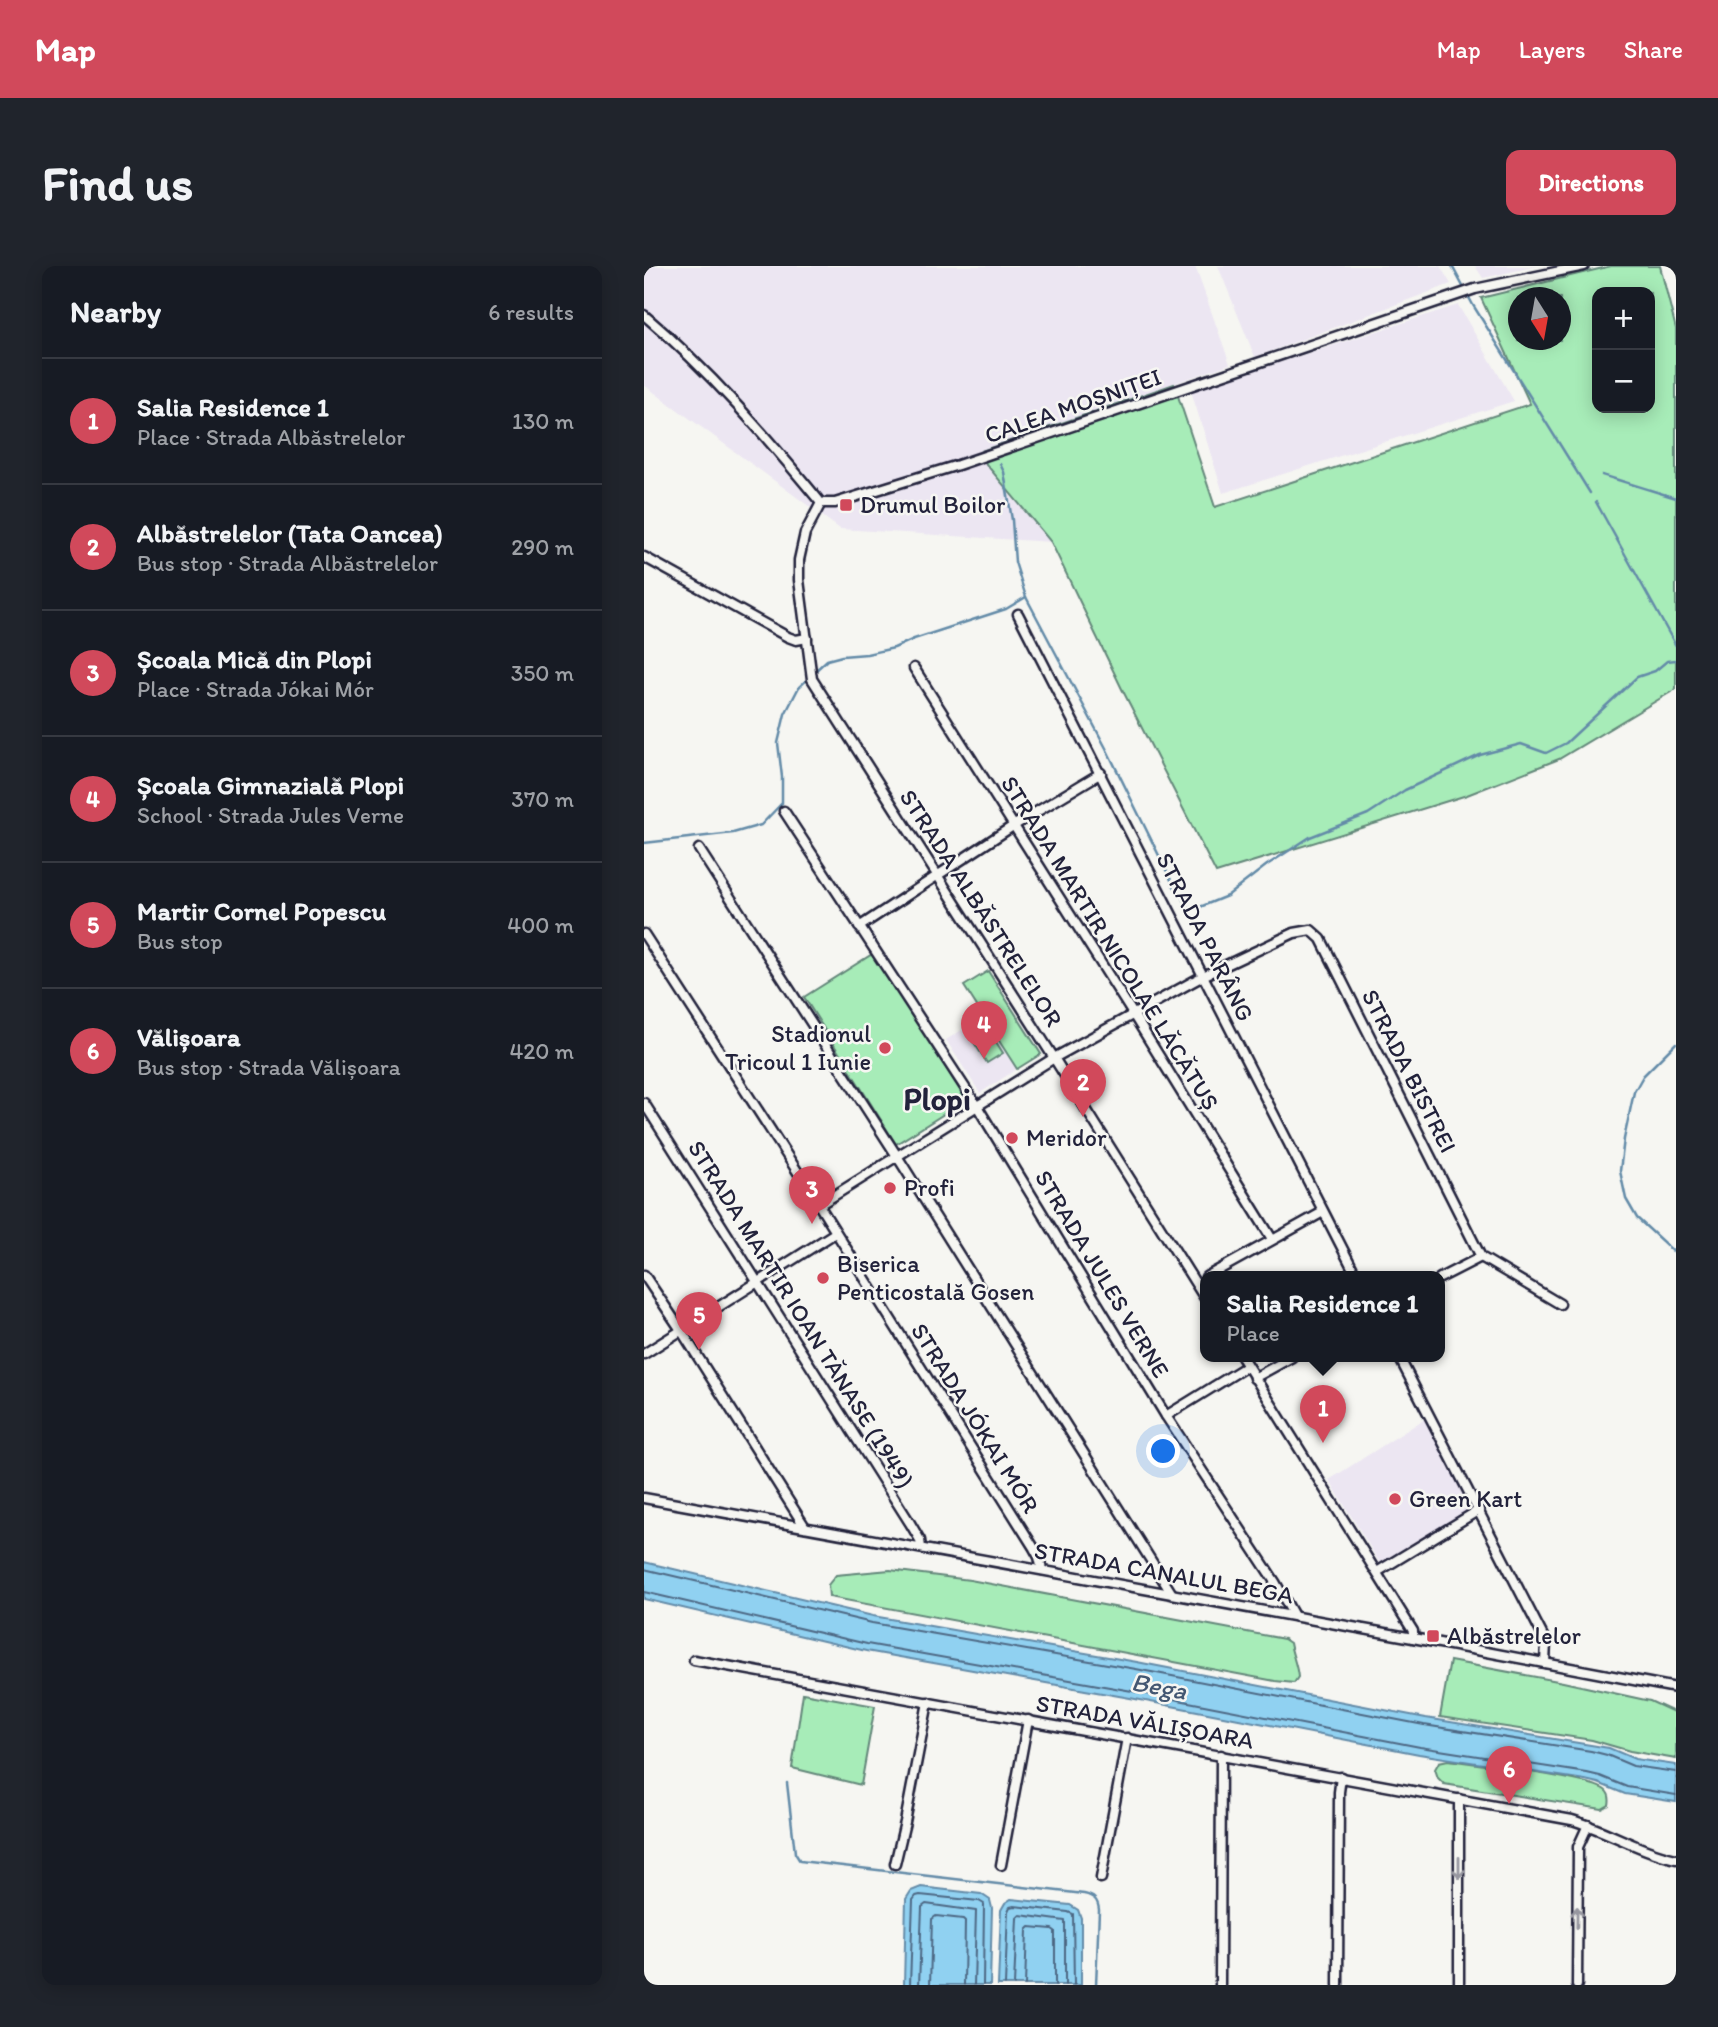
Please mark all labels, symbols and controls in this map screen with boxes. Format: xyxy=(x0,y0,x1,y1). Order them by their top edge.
text: Map xyxy=(35,30,96,69)
text: Map xyxy=(1437,35,1481,64)
text: Layers xyxy=(1519,35,1586,64)
text: Share xyxy=(1624,35,1683,64)
button: Directions xyxy=(1506,150,1676,215)
text: Find us xyxy=(42,153,193,212)
north arrow xyxy=(1508,287,1571,350)
map controls xyxy=(1592,287,1655,413)
button: + xyxy=(1592,287,1655,350)
text: Nearby xyxy=(70,293,161,330)
text: 6 results xyxy=(488,298,574,326)
button: − xyxy=(1592,350,1655,413)
street label: CALEA MOȘNIȚEI xyxy=(981,362,1165,449)
text: Salia Residence 1 xyxy=(137,391,329,423)
text: 1 xyxy=(88,407,98,435)
text: 130 m xyxy=(512,407,574,435)
text: Place · Strada Albăstrelelor xyxy=(137,423,405,451)
place label: Drumul Boilor xyxy=(860,490,1005,519)
marker: Drumul Boilor xyxy=(838,497,854,513)
text: Albăstrelelor (Tata Oancea) xyxy=(137,517,443,549)
text: 2 xyxy=(87,533,99,561)
text: 290 m xyxy=(511,533,574,561)
text: Bus stop · Strada Albăstrelelor xyxy=(137,549,438,577)
text: Școala Mică din Plopi xyxy=(137,643,372,675)
text: 3 xyxy=(87,659,99,687)
text: 350 m xyxy=(511,659,574,687)
text: Place · Strada Jókai Mór xyxy=(137,675,374,703)
text: Școala Gimnazială Plopi xyxy=(137,769,404,801)
street label: STRADA MARTIR NICOLAE LĂCĂTUȘ xyxy=(995,770,1226,1115)
street label: STRADA ALBĂSTRELELOR xyxy=(894,784,1069,1032)
text: 4 xyxy=(86,785,100,813)
text: 370 m xyxy=(511,785,574,813)
text: School · Strada Jules Verne xyxy=(137,801,404,829)
street label: STRADA PARÂNG xyxy=(1150,847,1261,1026)
text: Martir Cornel Popescu xyxy=(137,895,386,927)
text: 5 xyxy=(87,911,99,939)
text: 400 m xyxy=(507,911,574,939)
text: Bus stop xyxy=(137,927,223,955)
street label: STRADA BISTREI xyxy=(1356,984,1463,1157)
pin: 4 xyxy=(961,1001,1007,1059)
place label: Stadionul Tricoul 1 Iunie xyxy=(725,1019,871,1076)
text: Vălișoara xyxy=(137,1021,240,1053)
text: 6 xyxy=(87,1037,99,1065)
text: 420 m xyxy=(509,1037,574,1065)
marker: Stadionul Tricoul 1 Iunie xyxy=(877,1040,893,1056)
text: Bus stop · Strada Vălișoara xyxy=(137,1053,401,1081)
pin: 2 xyxy=(1060,1059,1106,1117)
district label: Plopi xyxy=(903,1080,971,1118)
place label: Meridor xyxy=(1026,1123,1107,1152)
marker: Meridor xyxy=(1004,1130,1020,1146)
street label: STRADA MARTIR IOAN TĂNASE (1949) xyxy=(682,1135,921,1493)
street label: STRADA JULES VERNE xyxy=(1029,1165,1176,1383)
pin: 3 xyxy=(789,1166,835,1224)
place label: Profi xyxy=(904,1173,955,1202)
marker: Profi xyxy=(882,1180,898,1196)
place label: Biserica Penticostală Gosen xyxy=(837,1249,1034,1306)
marker: Biserica Penticostală Gosen xyxy=(815,1270,831,1286)
popup xyxy=(1200,1271,1445,1362)
text: Salia Residence 1 xyxy=(1227,1287,1418,1319)
pin: 5 xyxy=(676,1292,722,1350)
street label: STRADA JÓKAI MÓR xyxy=(905,1317,1046,1518)
text: Place xyxy=(1227,1319,1280,1347)
pin: 1 xyxy=(1300,1385,1346,1443)
your location xyxy=(1146,1434,1180,1468)
place label: Green Kart xyxy=(1409,1484,1522,1513)
marker: Green Kart xyxy=(1387,1491,1403,1507)
street label: STRADA CANALUL BEGA xyxy=(1032,1535,1296,1610)
place label: Albăstrelelor xyxy=(1447,1621,1581,1650)
marker: Albăstrelelor xyxy=(1425,1628,1441,1644)
water label: Bega xyxy=(1129,1665,1190,1707)
street label: STRADA VĂLIȘOARA xyxy=(1034,1688,1256,1755)
pin: 6 xyxy=(1486,1746,1532,1804)
one-way arrow xyxy=(1452,1856,1466,1879)
one-way arrow xyxy=(1570,1906,1584,1929)

